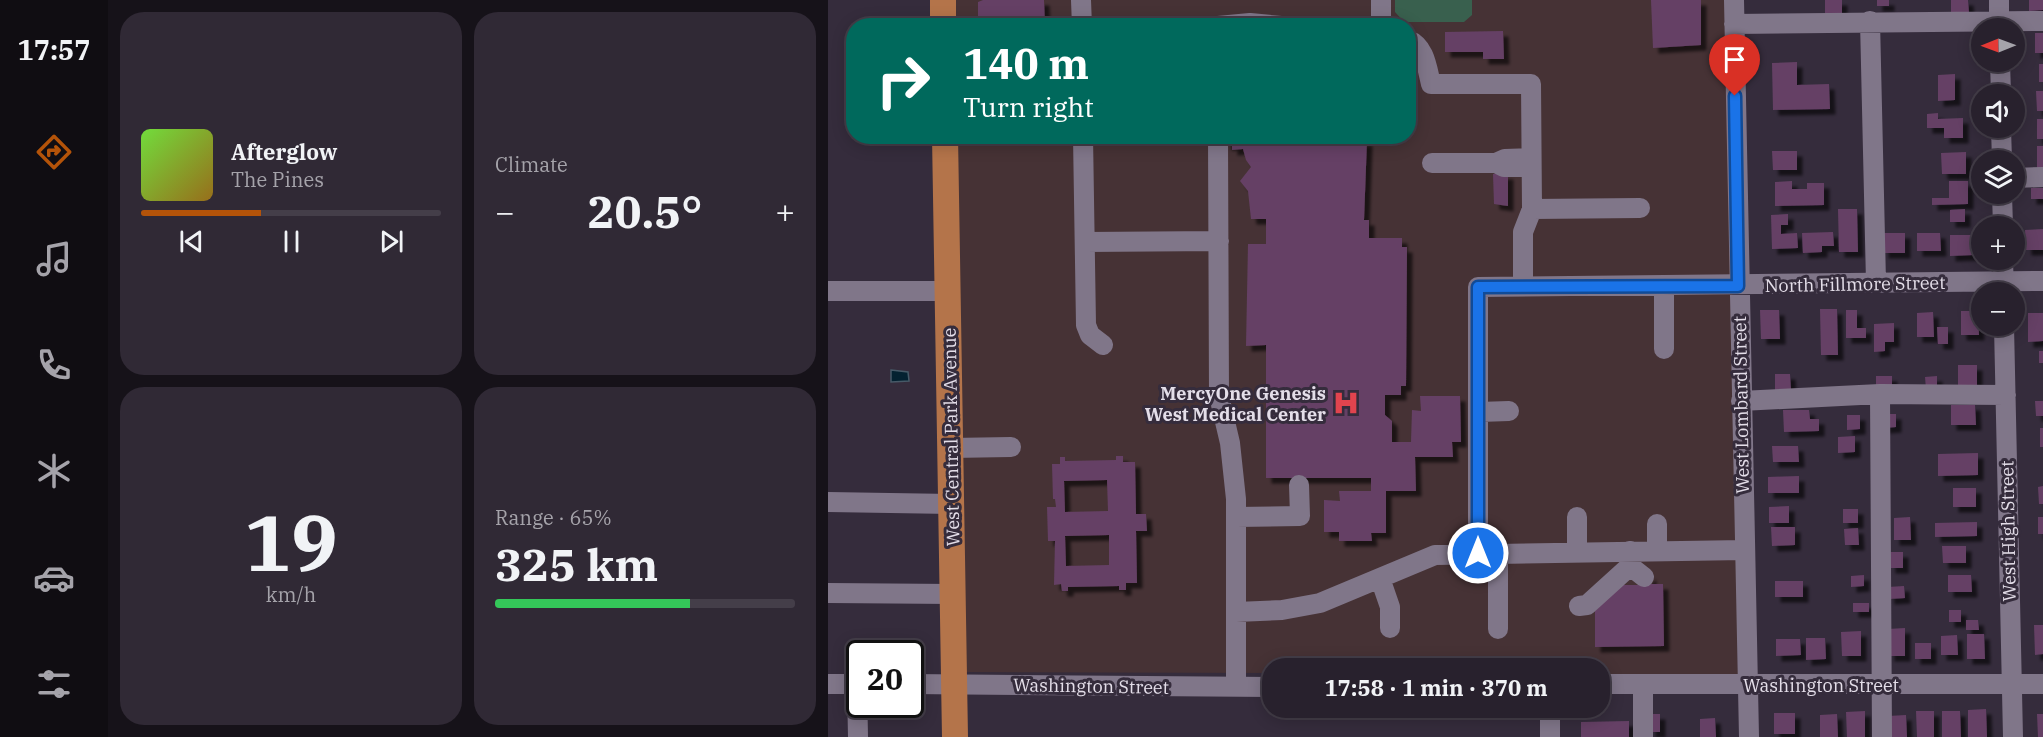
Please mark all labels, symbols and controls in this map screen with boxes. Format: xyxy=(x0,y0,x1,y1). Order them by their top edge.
north arrow xyxy=(1971,18,2025,72)
map controls xyxy=(1971,18,2025,336)
text: 17:57 xyxy=(18,32,90,67)
pin xyxy=(1709,34,1760,96)
text: 140 m xyxy=(963,36,1089,91)
icon: right xyxy=(864,42,942,120)
icon: arrive xyxy=(1718,43,1751,76)
button: sound xyxy=(1971,84,2025,138)
text: Turn right xyxy=(963,89,1094,124)
icon: directions xyxy=(33,131,75,173)
text: Afterglow xyxy=(231,137,338,166)
button: layers xyxy=(1971,150,2025,204)
text: Climate xyxy=(495,151,568,178)
text: The Pines xyxy=(231,166,324,193)
text: 20.5° xyxy=(588,182,702,240)
text: − xyxy=(495,190,515,233)
text: + xyxy=(775,190,795,233)
button: + xyxy=(1971,216,2025,270)
icon: previous xyxy=(175,225,208,258)
icon: pause xyxy=(275,225,308,258)
icon: next xyxy=(375,225,408,258)
icon: music xyxy=(33,238,75,280)
street label: North Fillmore Street xyxy=(1764,271,1946,297)
button: − xyxy=(1971,282,2025,336)
street label: West Lombard Street xyxy=(1728,316,1754,494)
street label: West Central Park Avenue xyxy=(938,328,964,546)
icon: phone xyxy=(33,344,75,386)
place label: MercyOne Genesis West Medical Center xyxy=(1145,382,1326,426)
hospital icon: MercyOne Genesis West Medical Center xyxy=(1331,388,1361,418)
icon: climate xyxy=(33,450,75,492)
street label: West High Street xyxy=(1995,460,2021,602)
text: 19 xyxy=(244,491,338,592)
text: Range · 65% xyxy=(495,504,612,531)
position arrow xyxy=(1446,521,1510,585)
text: 325 km xyxy=(495,535,658,593)
icon: car xyxy=(33,557,75,599)
text: km/h xyxy=(266,581,316,608)
speed limit sign: 20 xyxy=(846,640,924,718)
icon: filters xyxy=(33,663,75,705)
street label: Washington Street xyxy=(1013,673,1169,699)
text: 17:58 · 1 min · 370 m xyxy=(1324,673,1548,702)
street label: Washington Street xyxy=(1743,674,1899,697)

